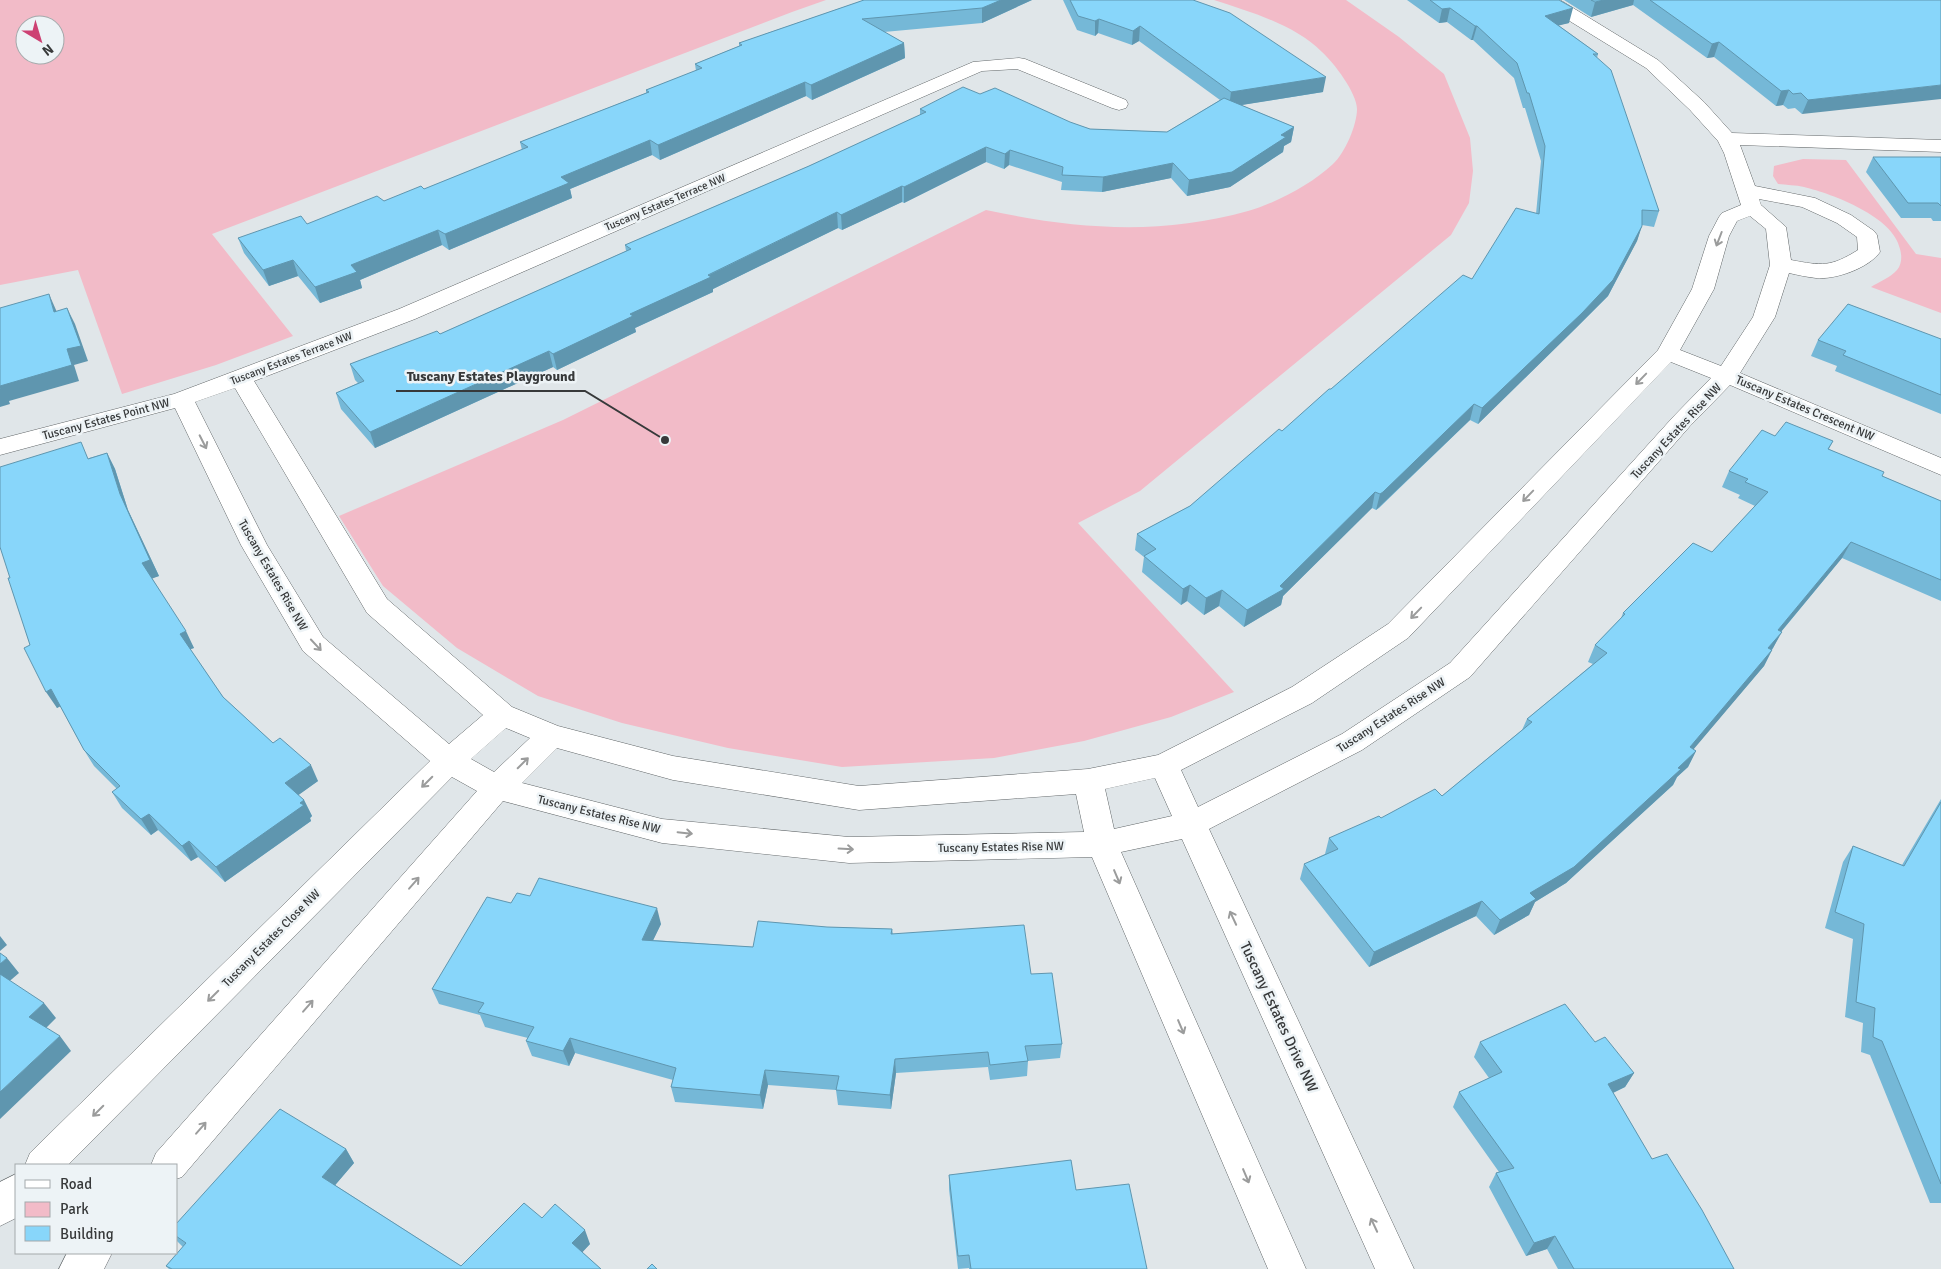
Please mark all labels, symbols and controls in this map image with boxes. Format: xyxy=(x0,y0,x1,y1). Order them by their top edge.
north arrow xyxy=(15,15,65,65)
text: N xyxy=(39,40,57,60)
street label: Tuscany Estates Terrace NW xyxy=(603,171,728,234)
one-way arrow xyxy=(1714,231,1723,246)
street label: Tuscany Estates Terrace NW xyxy=(228,329,355,388)
callout: Tuscany Estates Playground xyxy=(396,362,585,391)
text: Tuscany Estates Playground xyxy=(407,368,576,385)
street label: Tuscany Estates Crescent NW xyxy=(1733,372,1876,445)
one-way arrow xyxy=(1635,373,1647,386)
street label: Tuscany Estates Rise NW xyxy=(1628,380,1725,483)
street label: Tuscany Estates Point NW xyxy=(41,395,171,444)
one-way arrow xyxy=(198,435,208,450)
one-way arrow xyxy=(1522,490,1535,502)
street label: Tuscany Estates Rise NW xyxy=(235,517,311,634)
one-way arrow xyxy=(1409,607,1422,619)
one-way arrow xyxy=(310,639,322,652)
street label: Tuscany Estates Rise NW xyxy=(1334,675,1448,756)
one-way arrow xyxy=(517,757,529,769)
one-way arrow xyxy=(421,776,433,788)
street label: Tuscany Estates Rise NW xyxy=(536,792,662,837)
one-way arrow xyxy=(676,828,692,838)
street label: Tuscany Estates Rise NW xyxy=(938,839,1064,856)
one-way arrow xyxy=(838,844,854,853)
one-way arrow xyxy=(1113,870,1122,885)
one-way arrow xyxy=(409,877,420,890)
street label: Tuscany Estates Close NW xyxy=(219,886,323,990)
one-way arrow xyxy=(1228,911,1238,926)
street label: Tuscany Estates Drive NW xyxy=(1236,939,1322,1095)
one-way arrow xyxy=(207,990,219,1002)
one-way arrow xyxy=(302,1000,313,1013)
one-way arrow xyxy=(1177,1019,1187,1034)
one-way arrow xyxy=(92,1105,104,1117)
one-way arrow xyxy=(195,1122,207,1135)
legend xyxy=(15,1164,178,1254)
one-way arrow xyxy=(1242,1168,1252,1183)
text: Road xyxy=(60,1175,92,1193)
text: Park xyxy=(60,1200,89,1218)
one-way arrow xyxy=(1369,1218,1379,1233)
text: Building xyxy=(60,1225,114,1243)

